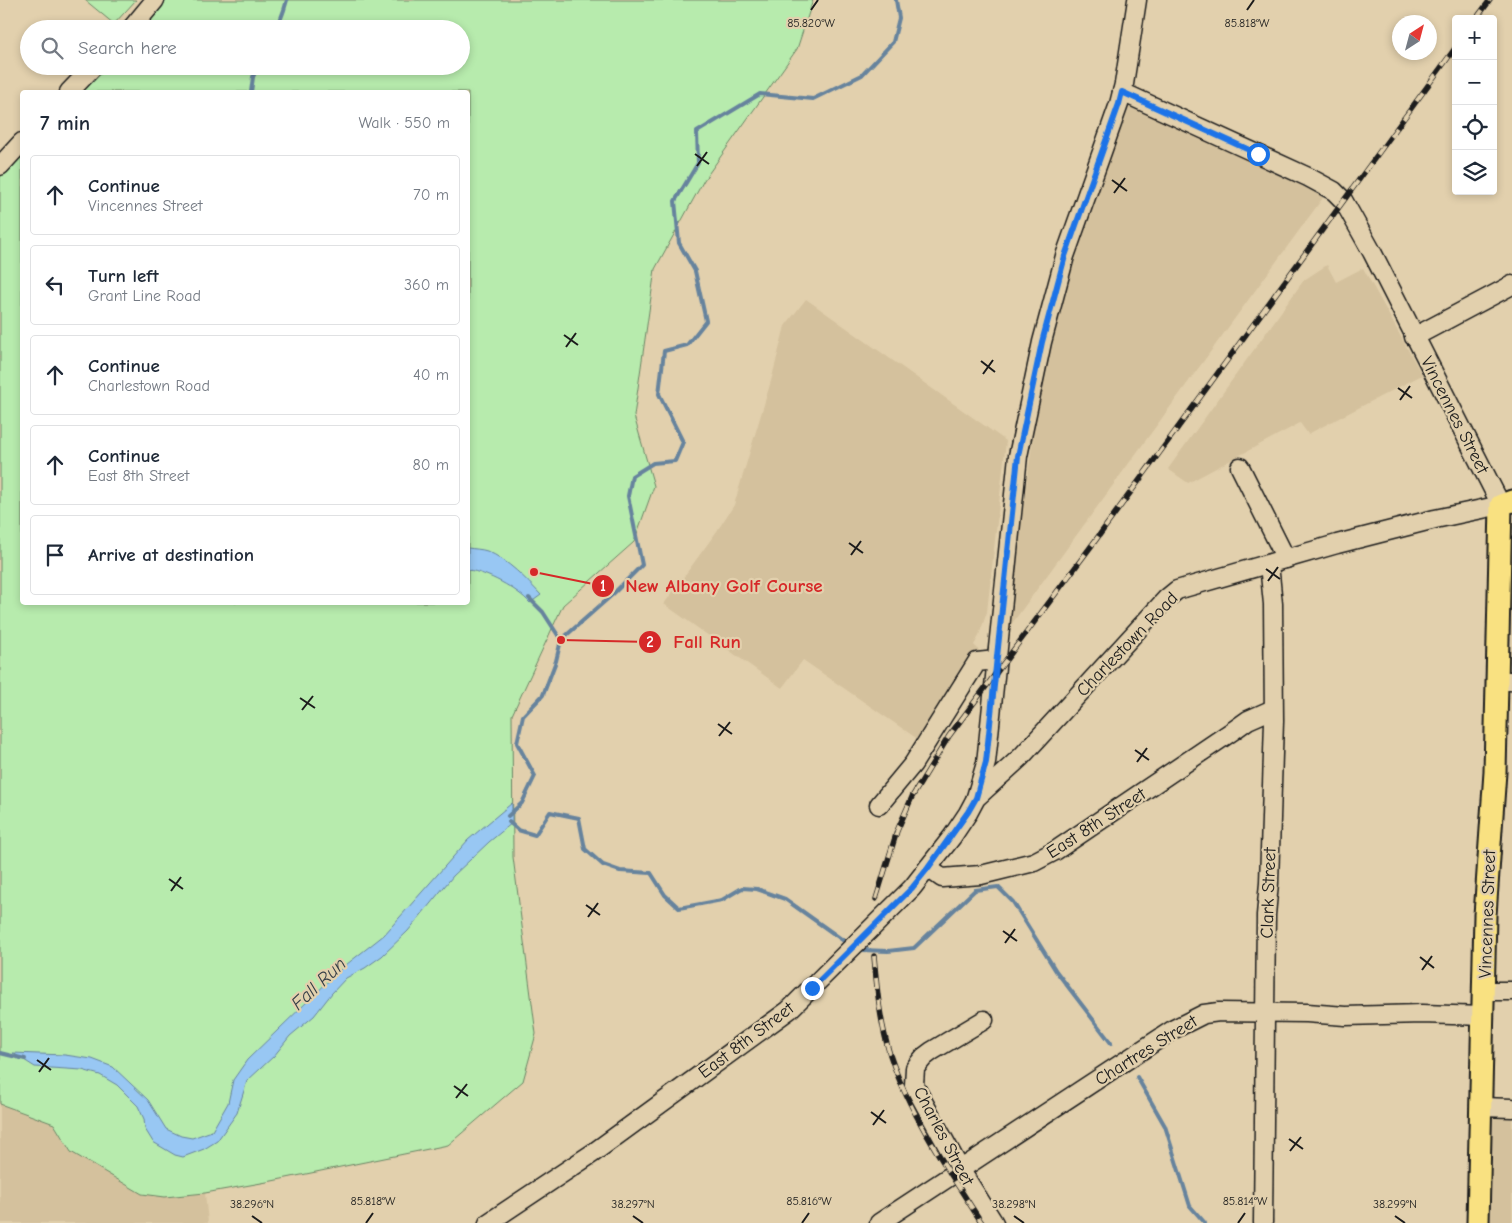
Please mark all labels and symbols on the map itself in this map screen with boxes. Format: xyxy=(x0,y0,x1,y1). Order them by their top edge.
north arrow xyxy=(1392,15,1437,60)
text: 85.820°W xyxy=(787,16,835,30)
text: 85.818°W xyxy=(1224,16,1270,30)
route start xyxy=(1247,143,1270,166)
street label: Vincennes Street xyxy=(1416,353,1494,478)
callout: New Albany Golf Course xyxy=(590,569,832,603)
text: New Albany Golf Course xyxy=(625,575,823,597)
text: 1 xyxy=(600,577,606,595)
street label: Charlestown Road xyxy=(1072,588,1183,701)
callout: Fall Run xyxy=(638,625,751,659)
text: Fall Run xyxy=(673,631,741,653)
text: 2 xyxy=(646,633,654,651)
street label: East 8th Street xyxy=(1043,783,1150,863)
street label: Clark Street xyxy=(1256,846,1281,939)
street label: Vincennes Street xyxy=(1475,848,1500,979)
water label: Fall Run xyxy=(287,953,351,1015)
route end xyxy=(801,977,824,1000)
street label: East 8th Street xyxy=(694,997,799,1083)
street label: Chartres Street xyxy=(1091,1010,1202,1090)
street label: Charles Street xyxy=(909,1083,979,1190)
text: 85.818°W xyxy=(350,1194,396,1208)
text: 85.816°W xyxy=(786,1194,832,1208)
text: 85.814°W xyxy=(1223,1194,1268,1208)
text: 38.296°N xyxy=(230,1197,274,1211)
text: 38.297°N xyxy=(611,1197,655,1211)
text: 38.298°N xyxy=(992,1197,1036,1211)
text: 38.299°N xyxy=(1373,1197,1417,1211)

